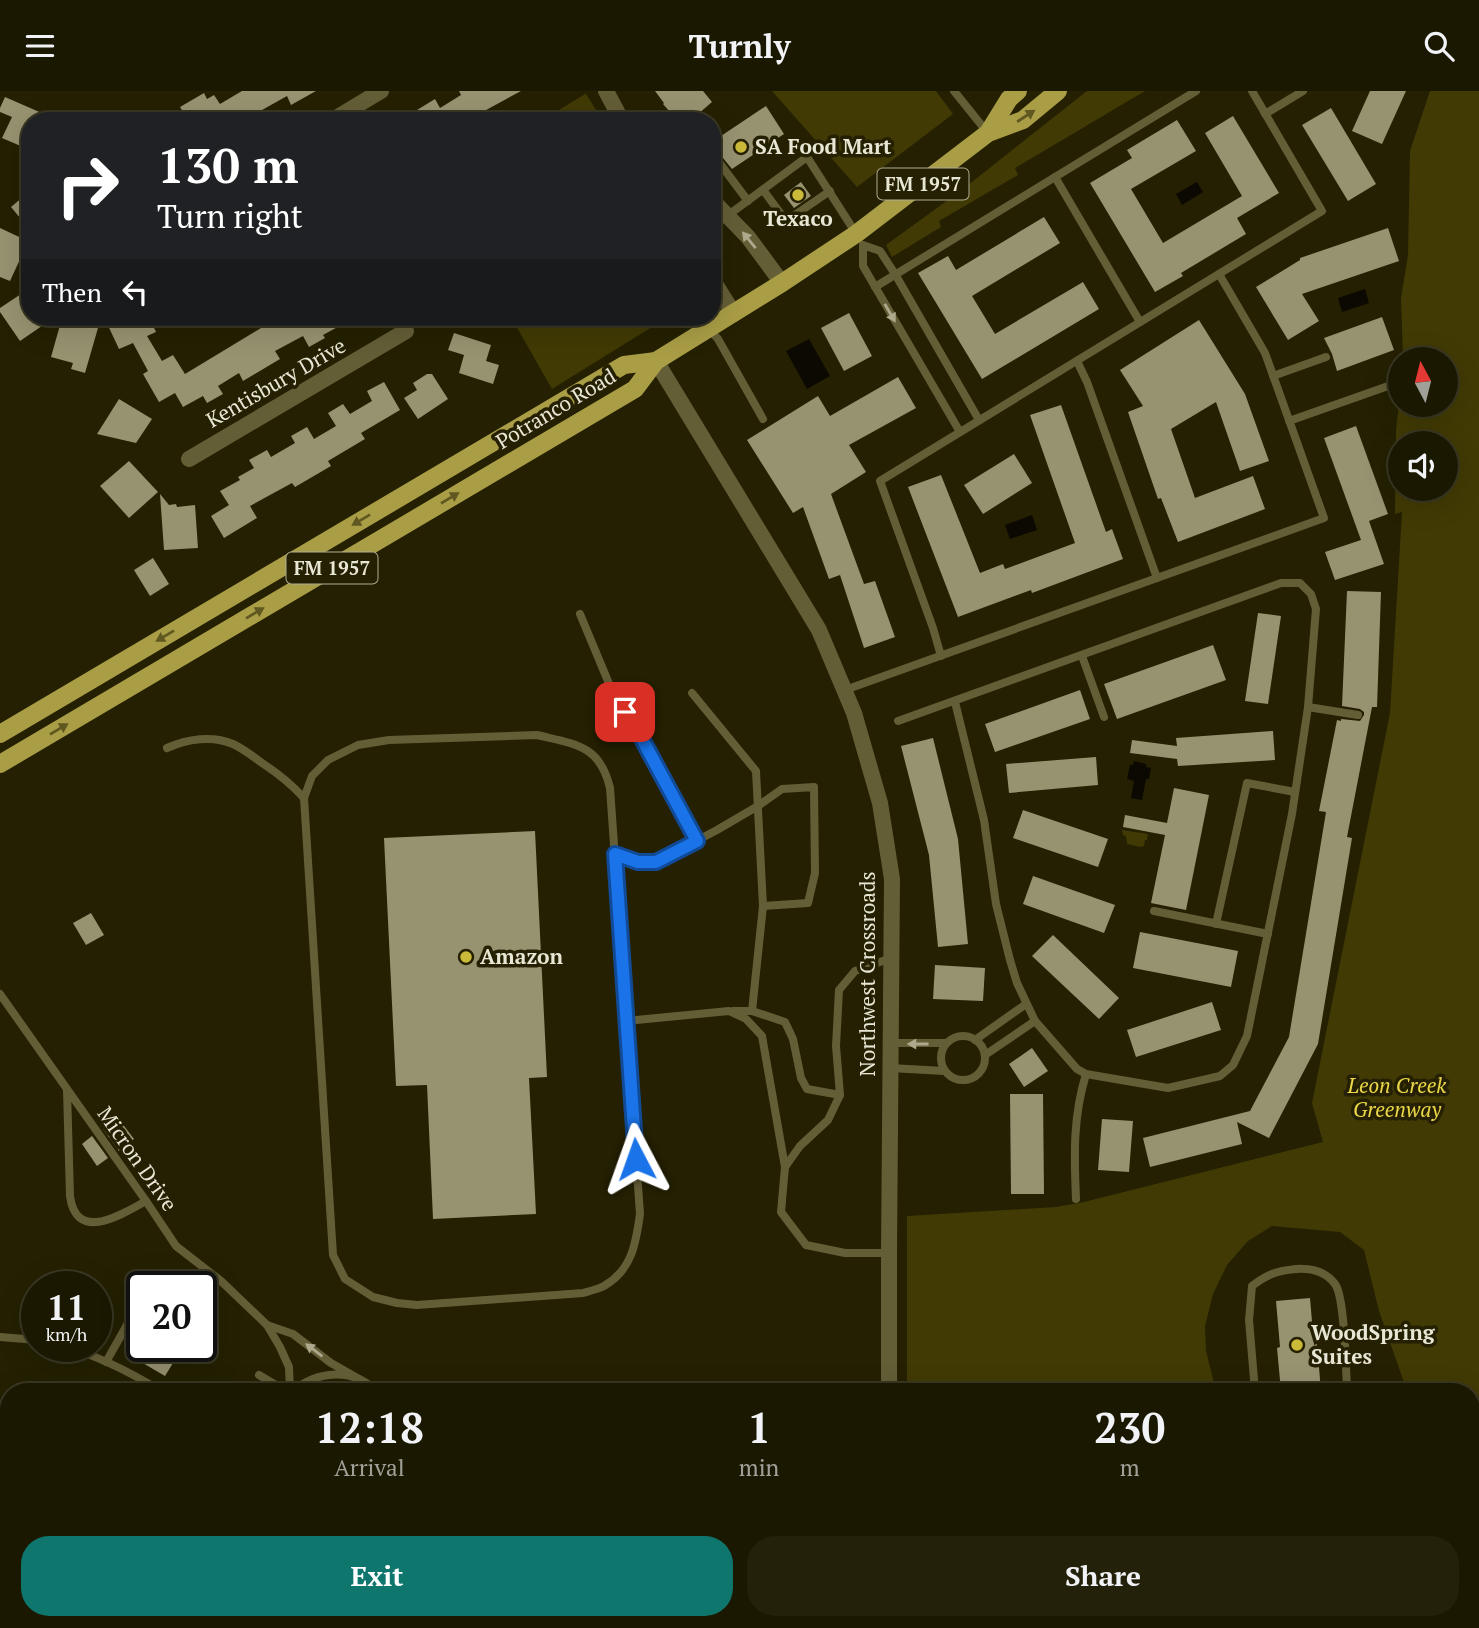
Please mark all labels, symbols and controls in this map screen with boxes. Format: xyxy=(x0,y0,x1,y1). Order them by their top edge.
text: Turnly xyxy=(688,25,791,67)
icon: menu xyxy=(21,27,59,65)
icon: search xyxy=(1420,27,1458,65)
one-way arrow xyxy=(1016,110,1036,123)
text: 130 m xyxy=(157,132,299,197)
place label: SA Food Mart xyxy=(755,132,892,160)
marker: SA Food Mart xyxy=(733,139,749,155)
icon: right xyxy=(42,140,133,231)
road number: FM 1957 xyxy=(878,169,968,199)
marker: Texaco xyxy=(790,187,806,203)
text: Turn right xyxy=(157,195,303,237)
place label: Texaco xyxy=(763,204,833,232)
one-way arrow xyxy=(742,231,757,248)
icon: left xyxy=(116,273,154,311)
text: Then xyxy=(42,275,102,309)
one-way arrow xyxy=(884,303,896,322)
street label: Kentisbury Drive xyxy=(201,331,350,433)
north arrow xyxy=(1388,347,1458,417)
map controls xyxy=(1388,347,1458,501)
street label: Potranco Road xyxy=(490,361,621,455)
button: sound xyxy=(1388,431,1458,501)
one-way arrow xyxy=(441,491,460,504)
one-way arrow xyxy=(351,514,370,527)
road number: FM 1957 xyxy=(286,553,378,583)
one-way arrow xyxy=(245,607,264,620)
one-way arrow xyxy=(155,630,175,642)
pin xyxy=(595,682,655,742)
icon: arrive xyxy=(606,693,644,731)
one-way arrow xyxy=(49,723,68,735)
street label: Northwest Crossroads xyxy=(853,871,881,1077)
place label: Amazon xyxy=(480,942,563,970)
marker: Amazon xyxy=(458,949,474,965)
one-way arrow xyxy=(907,1038,929,1049)
park label: Leon Creek Greenway xyxy=(1347,1071,1447,1123)
street label: Micron Drive xyxy=(91,1101,184,1216)
position arrow xyxy=(599,1122,673,1196)
speed limit sign: 20 xyxy=(126,1271,217,1362)
text: 11 xyxy=(47,1284,86,1330)
place label: WoodSpring Suites xyxy=(1311,1318,1436,1370)
text: km/h xyxy=(46,1322,87,1346)
marker: WoodSpring Suites xyxy=(1289,1337,1305,1353)
one-way arrow xyxy=(305,1343,323,1357)
text: 12:18 xyxy=(315,1399,424,1455)
text: 1 xyxy=(747,1399,771,1455)
text: 230 xyxy=(1094,1399,1165,1455)
text: Arrival xyxy=(334,1452,405,1483)
text: min xyxy=(739,1452,779,1483)
text: m xyxy=(1120,1452,1140,1483)
button: Exit xyxy=(21,1536,733,1616)
button: Share xyxy=(747,1536,1459,1616)

